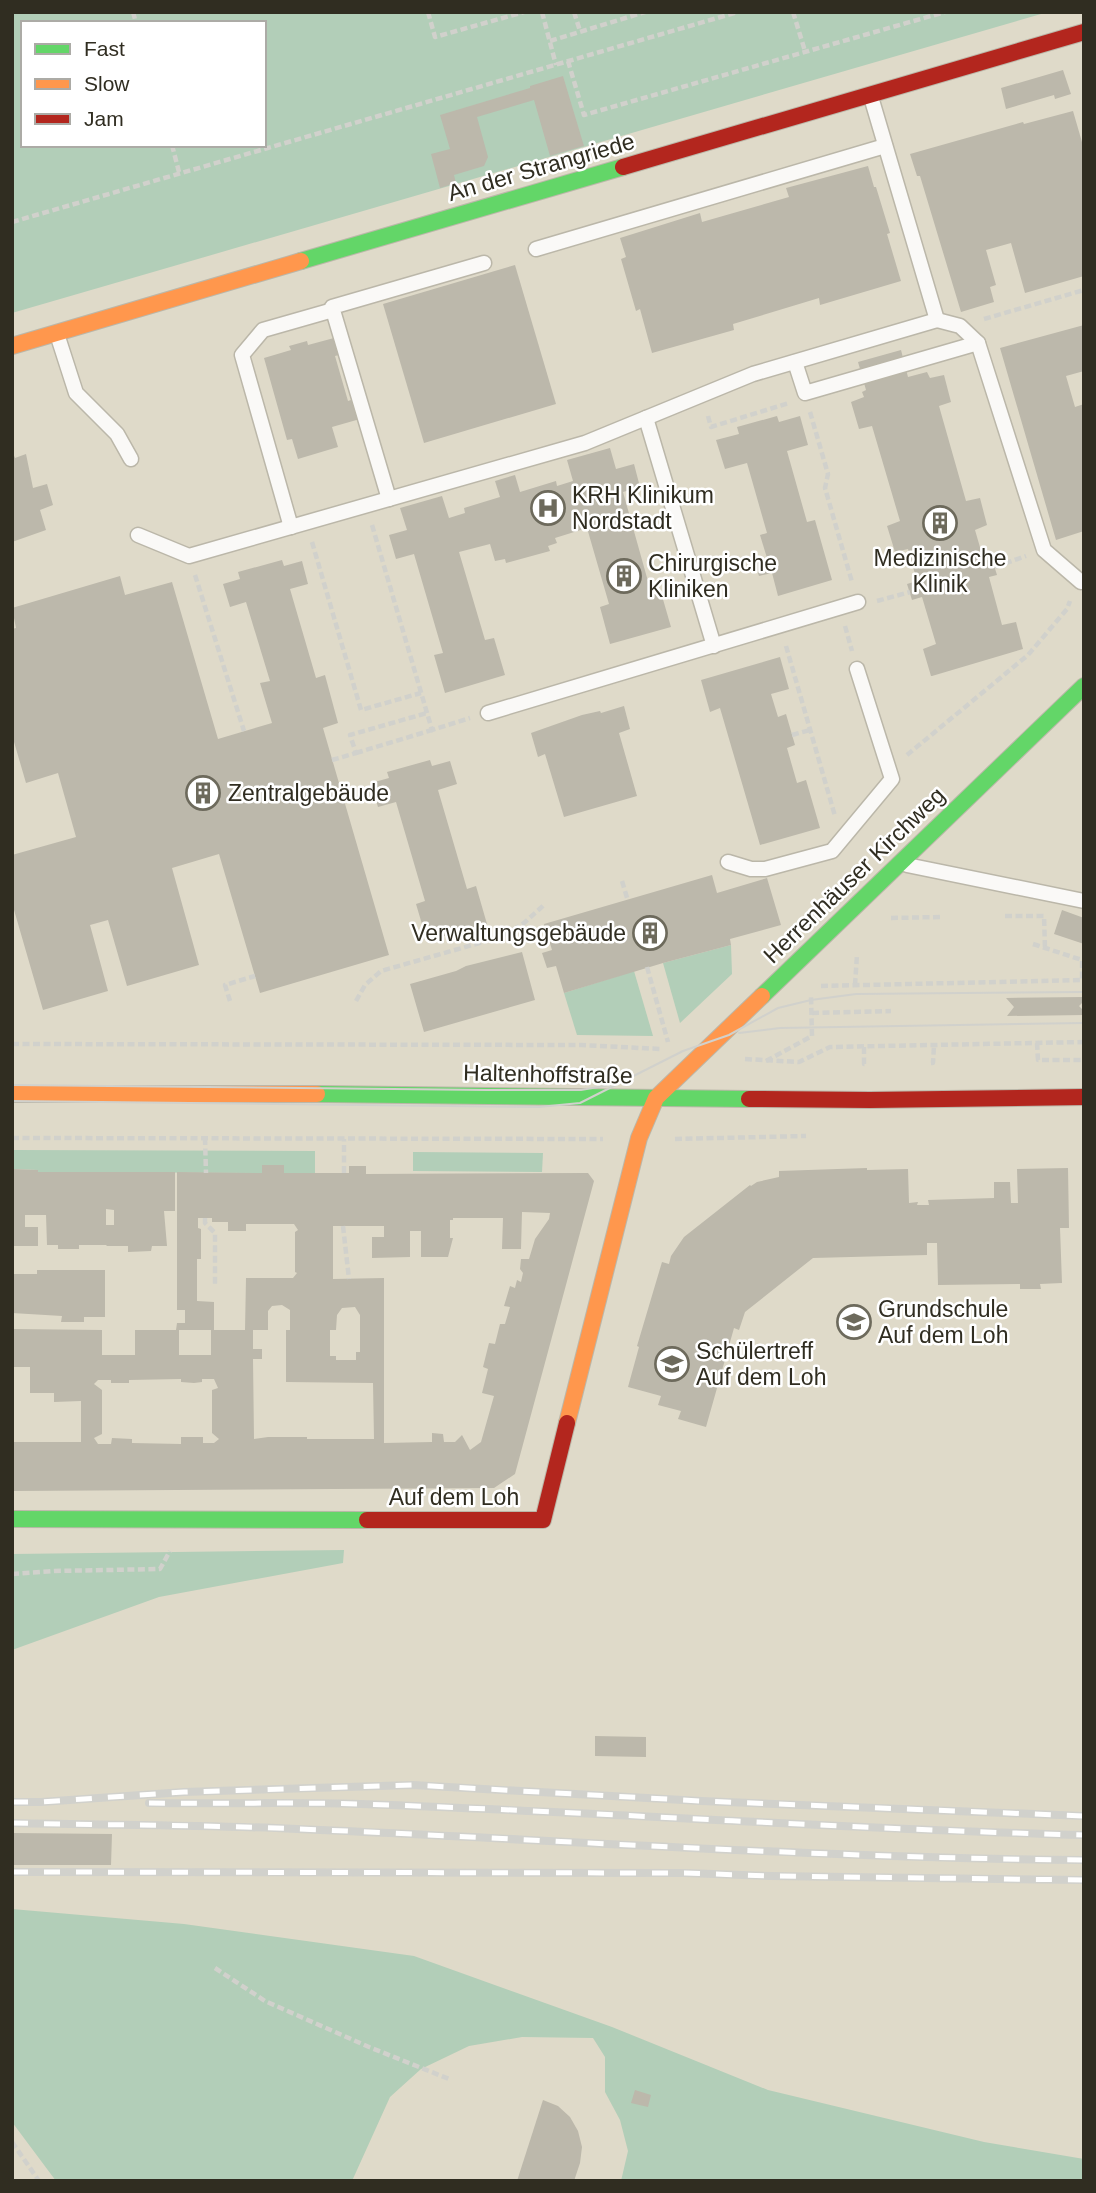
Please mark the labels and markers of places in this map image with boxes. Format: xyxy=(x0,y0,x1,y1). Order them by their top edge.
place label: KRH Klinikum Nordstadt xyxy=(572,482,714,534)
hospital icon: KRH Klinikum Nordstadt xyxy=(529,489,567,527)
building icon: Medizinische Klinik xyxy=(921,504,959,542)
place label: Medizinische Klinik xyxy=(874,545,1006,597)
place label: Chirurgische Kliniken xyxy=(648,550,777,602)
building icon: Chirurgische Kliniken xyxy=(605,557,643,595)
building icon: Zentralgebäude xyxy=(184,774,222,812)
place label: Zentralgebäude xyxy=(228,780,389,806)
building icon: Verwaltungsgebäude xyxy=(631,914,669,952)
place label: Verwaltungsgebäude xyxy=(411,920,626,946)
place label: Grundschule Auf dem Loh xyxy=(878,1296,1008,1348)
school or university icon: Grundschule Auf dem Loh xyxy=(835,1303,873,1341)
place label: Schülertreff Auf dem Loh xyxy=(696,1338,826,1390)
school or university icon: Schülertreff Auf dem Loh xyxy=(653,1345,691,1383)

